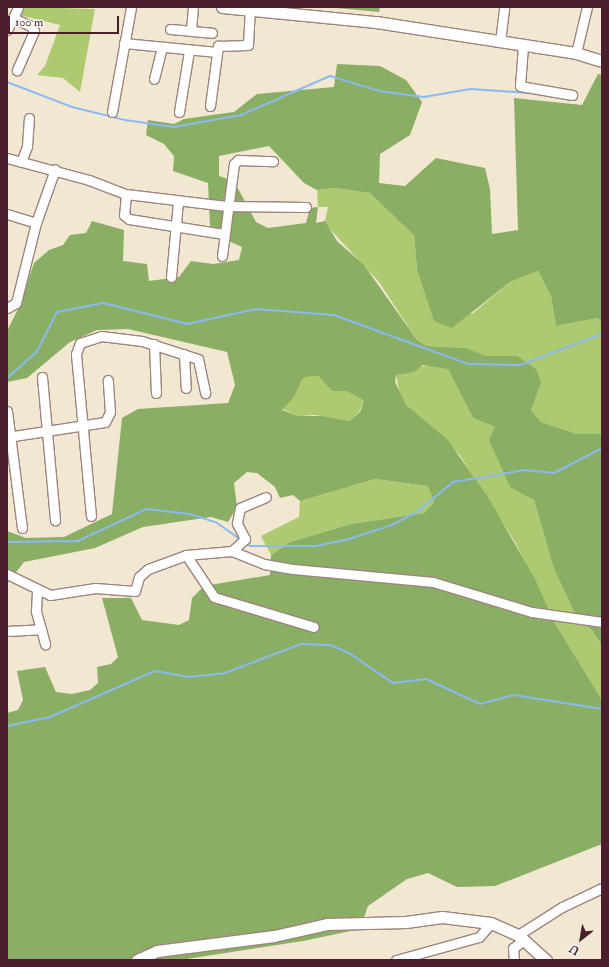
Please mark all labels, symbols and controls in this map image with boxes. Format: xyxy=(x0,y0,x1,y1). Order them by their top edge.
scale bar xyxy=(10,8,121,34)
text: 100 m xyxy=(15,15,43,30)
north arrow xyxy=(561,919,601,959)
text: U xyxy=(567,942,582,958)

